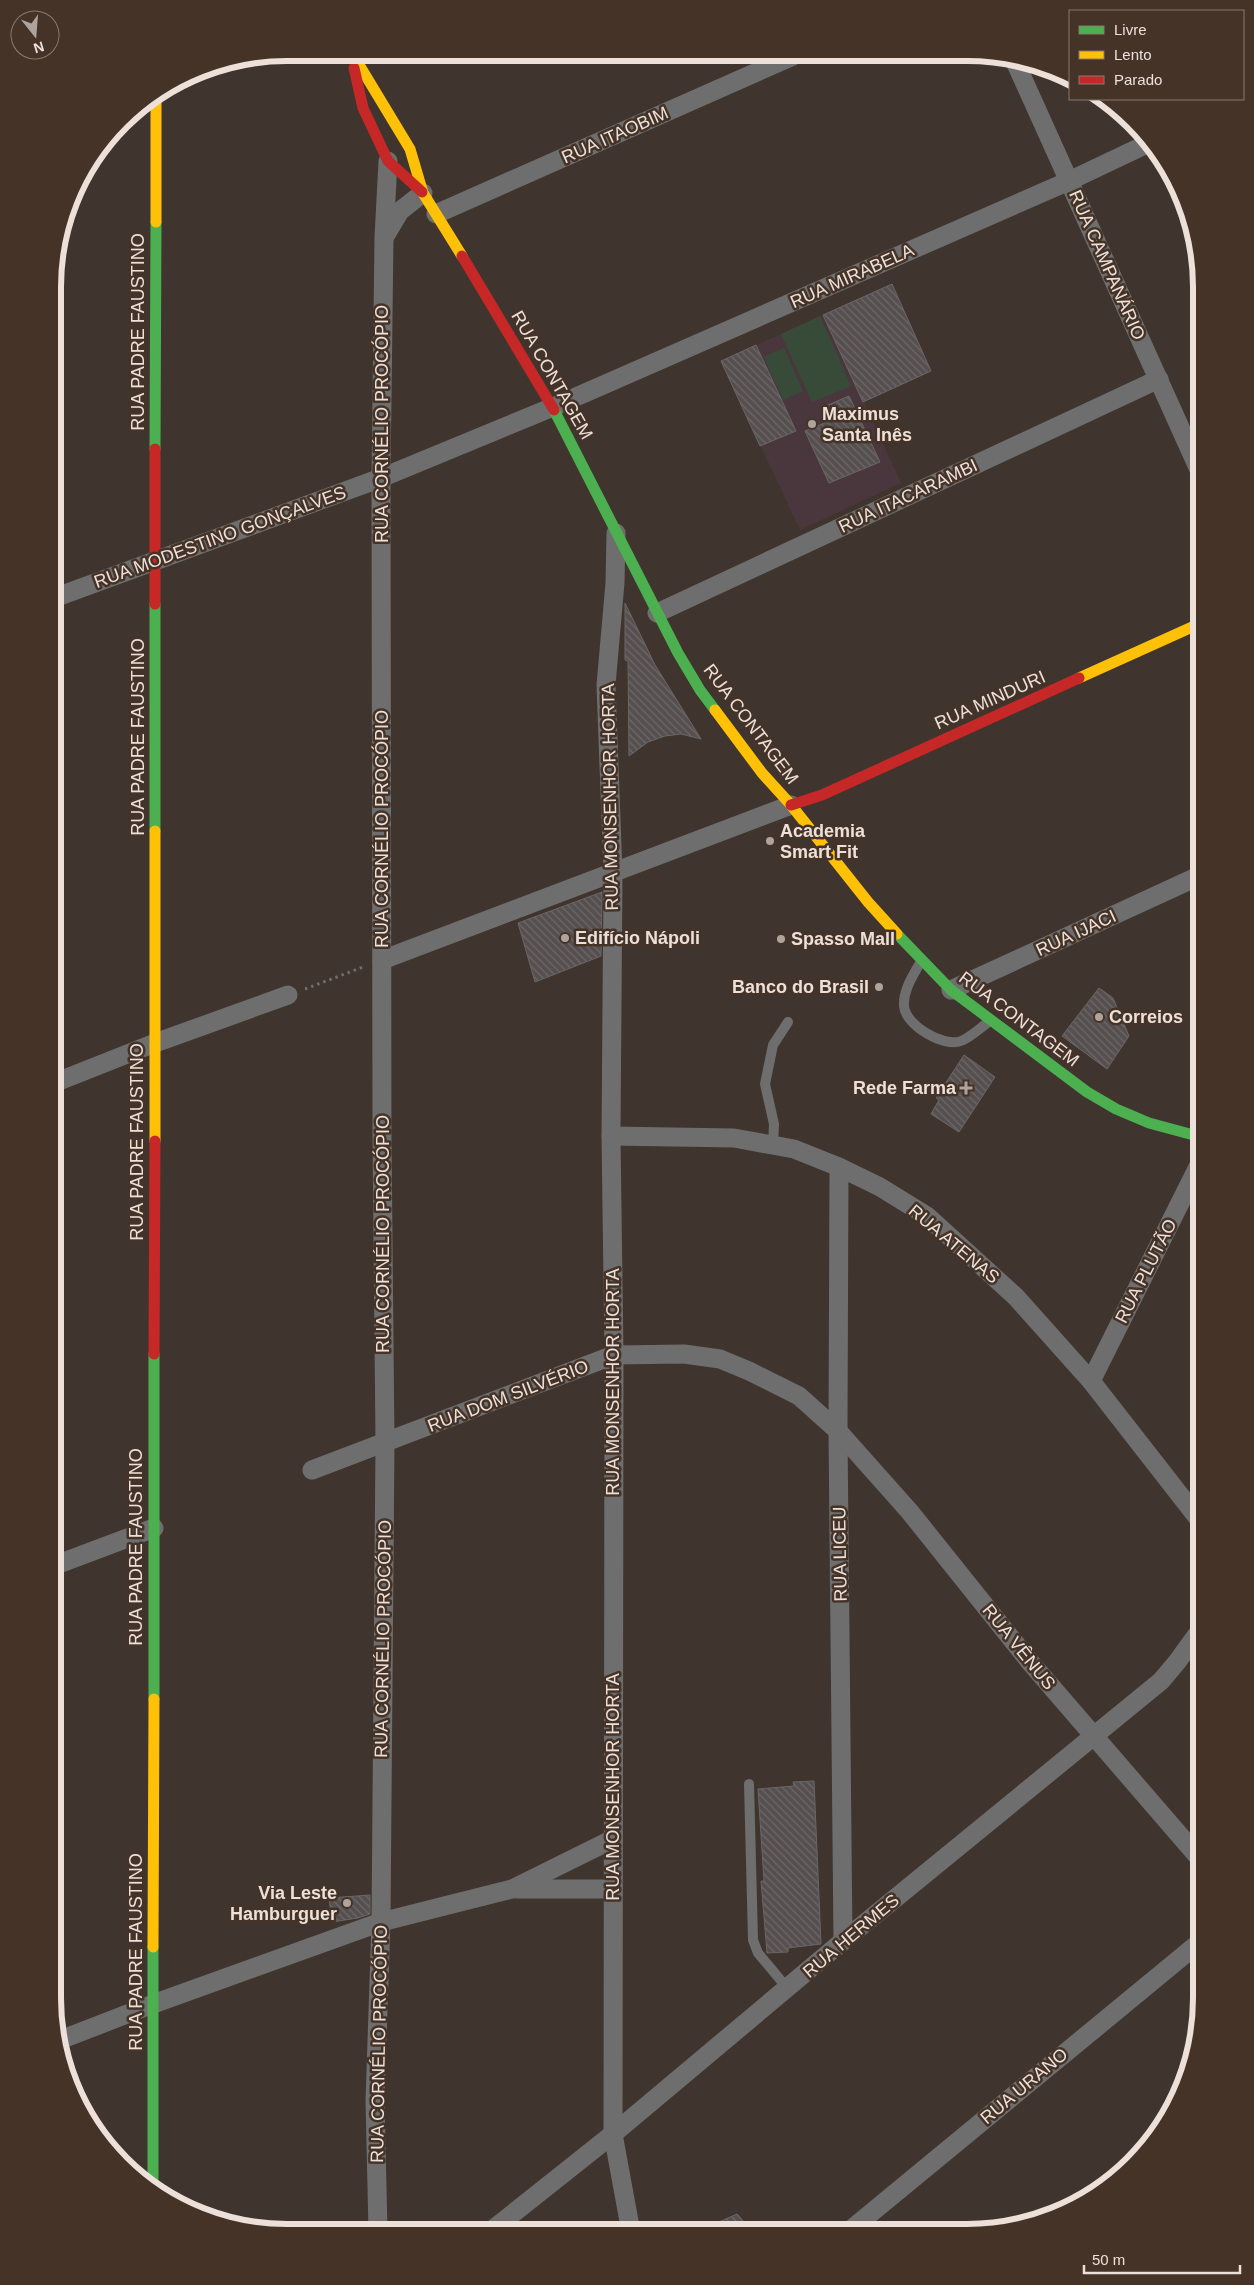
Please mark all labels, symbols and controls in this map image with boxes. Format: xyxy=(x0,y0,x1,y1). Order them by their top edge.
north arrow xyxy=(10,10,60,60)
legend xyxy=(1069,10,1244,100)
text: Livre xyxy=(1114,21,1147,38)
text: N xyxy=(32,38,46,57)
text: Lento xyxy=(1114,46,1152,63)
text: Parado xyxy=(1114,71,1162,88)
street label: RUA ITAOBIM xyxy=(559,103,671,167)
street label: RUA CAMPANÁRIO xyxy=(1065,187,1149,343)
street label: RUA PADRE FAUSTINO xyxy=(128,233,148,431)
street label: RUA MIRABELA xyxy=(787,240,917,312)
street label: RUA CORNÉLIO PROCÓPIO xyxy=(371,305,392,543)
street label: RUA CONTAGEM xyxy=(507,307,597,443)
place label: Maximus Santa Inês xyxy=(822,404,912,445)
marker: Maximus Santa Inês xyxy=(806,418,818,430)
street label: RUA ITACARAMBI xyxy=(835,455,981,537)
street label: RUA MODESTINO GONÇALVES xyxy=(91,482,349,592)
street label: RUA PADRE FAUSTINO xyxy=(128,638,148,836)
street label: RUA CONTAGEM xyxy=(699,660,803,788)
street label: RUA MINDURI xyxy=(932,667,1048,733)
street label: RUA MONSENHOR HORTA xyxy=(598,683,622,911)
street label: RUA CORNÉLIO PROCÓPIO xyxy=(371,710,392,948)
place label: Academia Smart Fit xyxy=(780,821,866,862)
marker: Academia Smart Fit xyxy=(764,835,776,847)
street label: RUA IJACI xyxy=(1033,906,1119,960)
place label: Edifício Nápoli xyxy=(575,928,700,948)
place label: Spasso Mall xyxy=(791,929,895,949)
marker: Edifício Nápoli xyxy=(559,932,571,944)
marker: Spasso Mall xyxy=(775,933,787,945)
street label: RUA CONTAGEM xyxy=(955,967,1083,1071)
place label: Banco do Brasil xyxy=(732,977,869,997)
marker: Banco do Brasil xyxy=(873,981,885,993)
place label: Correios xyxy=(1109,1007,1183,1027)
marker: Correios xyxy=(1093,1011,1105,1023)
street label: RUA PADRE FAUSTINO xyxy=(127,1043,147,1241)
place label: Rede Farma xyxy=(853,1078,957,1098)
marker: Rede Farma xyxy=(960,1082,972,1094)
street label: RUA CORNÉLIO PROCÓPIO xyxy=(372,1115,393,1353)
street label: RUA ATENAS xyxy=(905,1200,1003,1288)
street label: RUA PLUTÃO xyxy=(1110,1215,1181,1326)
street label: RUA MONSENHOR HORTA xyxy=(603,1268,623,1496)
street label: RUA DOM SILVÉRIO xyxy=(425,1356,591,1436)
street label: RUA PADRE FAUSTINO xyxy=(126,1448,146,1646)
street label: RUA LICEU xyxy=(829,1506,851,1602)
street label: RUA CORNÉLIO PROCÓPIO xyxy=(370,1520,395,1758)
street label: RUA VÊNUS xyxy=(978,1600,1060,1694)
street label: RUA MONSENHOR HORTA xyxy=(603,1673,623,1901)
street label: RUA PADRE FAUSTINO xyxy=(126,1853,146,2051)
place label: Via Leste Hamburguer xyxy=(230,1883,337,1924)
street label: RUA HERMES xyxy=(799,1890,903,1982)
marker: Via Leste Hamburguer xyxy=(341,1897,353,1909)
street label: RUA CORNÉLIO PROCÓPIO xyxy=(366,1925,391,2163)
street label: RUA URANO xyxy=(977,2044,1071,2128)
scale bar xyxy=(1084,2242,1240,2274)
text: 50 m xyxy=(1092,2251,1125,2268)

